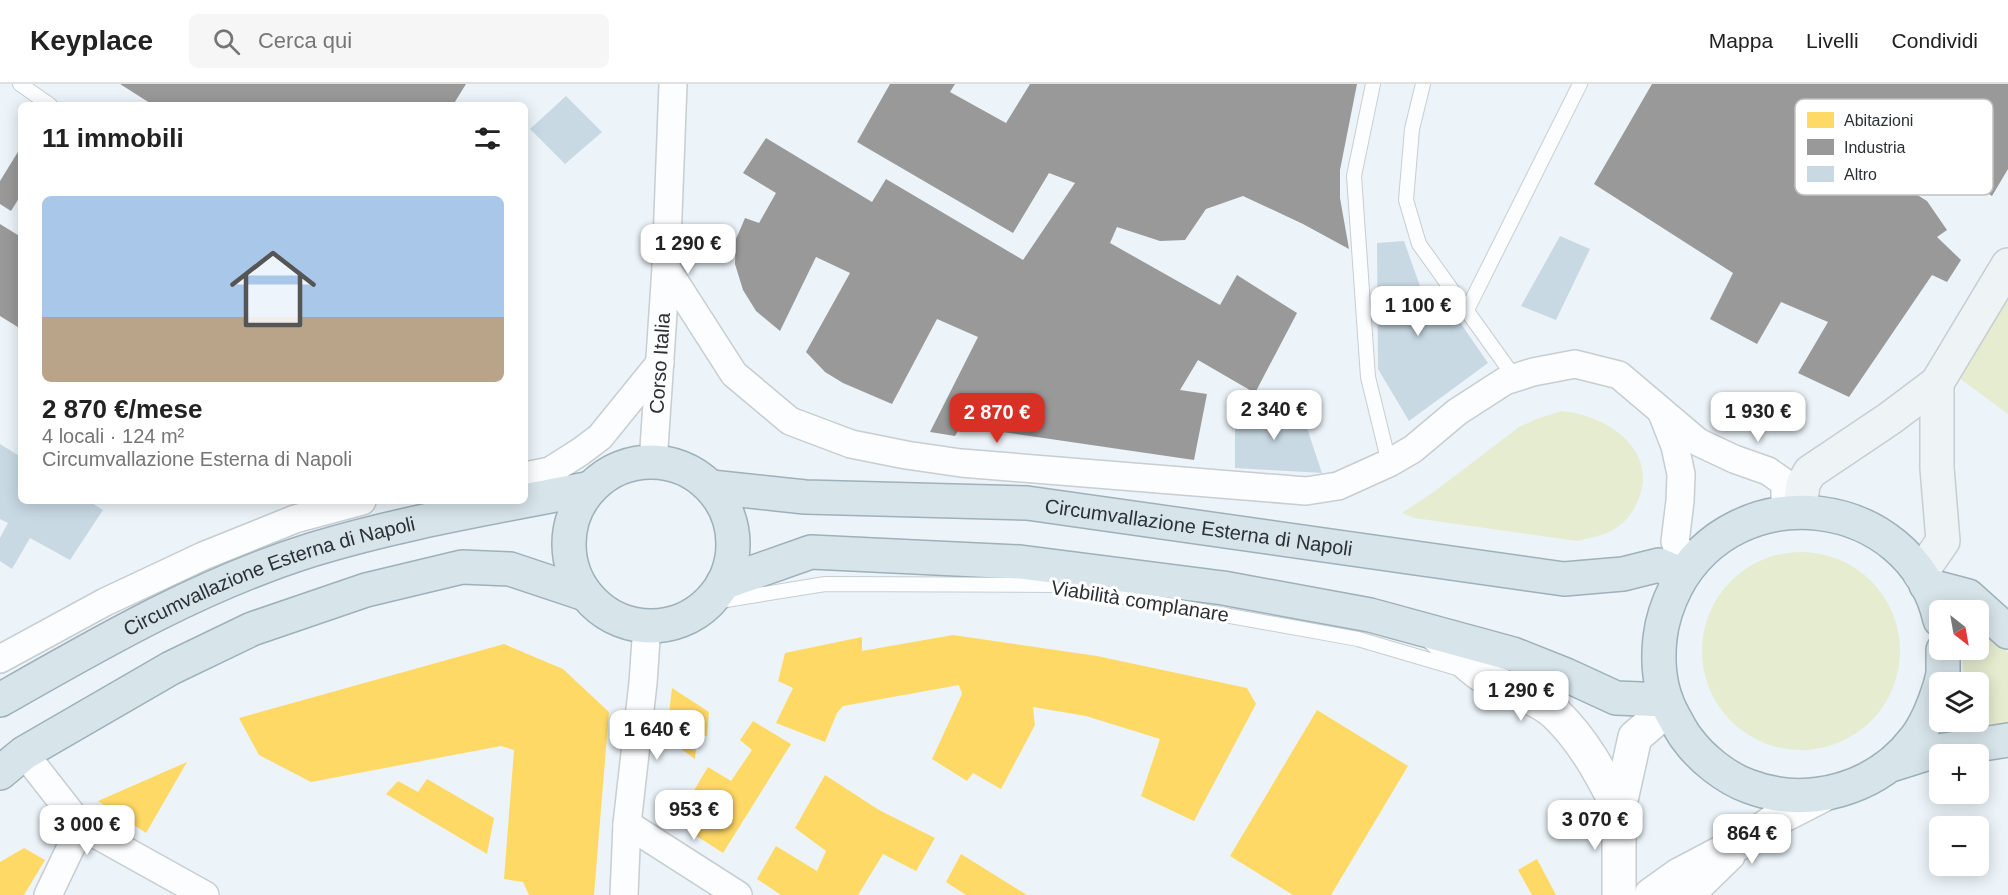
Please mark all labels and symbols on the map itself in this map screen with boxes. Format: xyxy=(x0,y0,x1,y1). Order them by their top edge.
legend xyxy=(1795,99,1993,195)
text: Abitazioni xyxy=(1844,112,1913,129)
text: Industria xyxy=(1844,139,1905,156)
text: Altro xyxy=(1844,166,1877,183)
pin: 1 290 € xyxy=(633,224,743,275)
pin: 1 100 € xyxy=(1363,286,1473,337)
street label: Corso Italia xyxy=(645,311,674,414)
pin: 2 340 € xyxy=(1219,390,1329,441)
pin: 1 930 € xyxy=(1703,392,1813,443)
pin: 2 870 € xyxy=(942,393,1052,444)
street label: Circumvallazione Esterna di Napoli xyxy=(1044,495,1354,560)
street label: Circumvallazione Esterna di Napoli xyxy=(120,512,417,640)
street label: Viabilità complanare xyxy=(1050,576,1230,626)
north arrow xyxy=(1929,600,1989,660)
pin: 1 290 € xyxy=(1466,671,1576,722)
pin: 1 640 € xyxy=(602,710,712,761)
pin: 953 € xyxy=(652,790,736,841)
pin: 3 070 € xyxy=(1540,800,1650,851)
pin: 3 000 € xyxy=(32,805,142,856)
pin: 864 € xyxy=(1710,814,1794,865)

